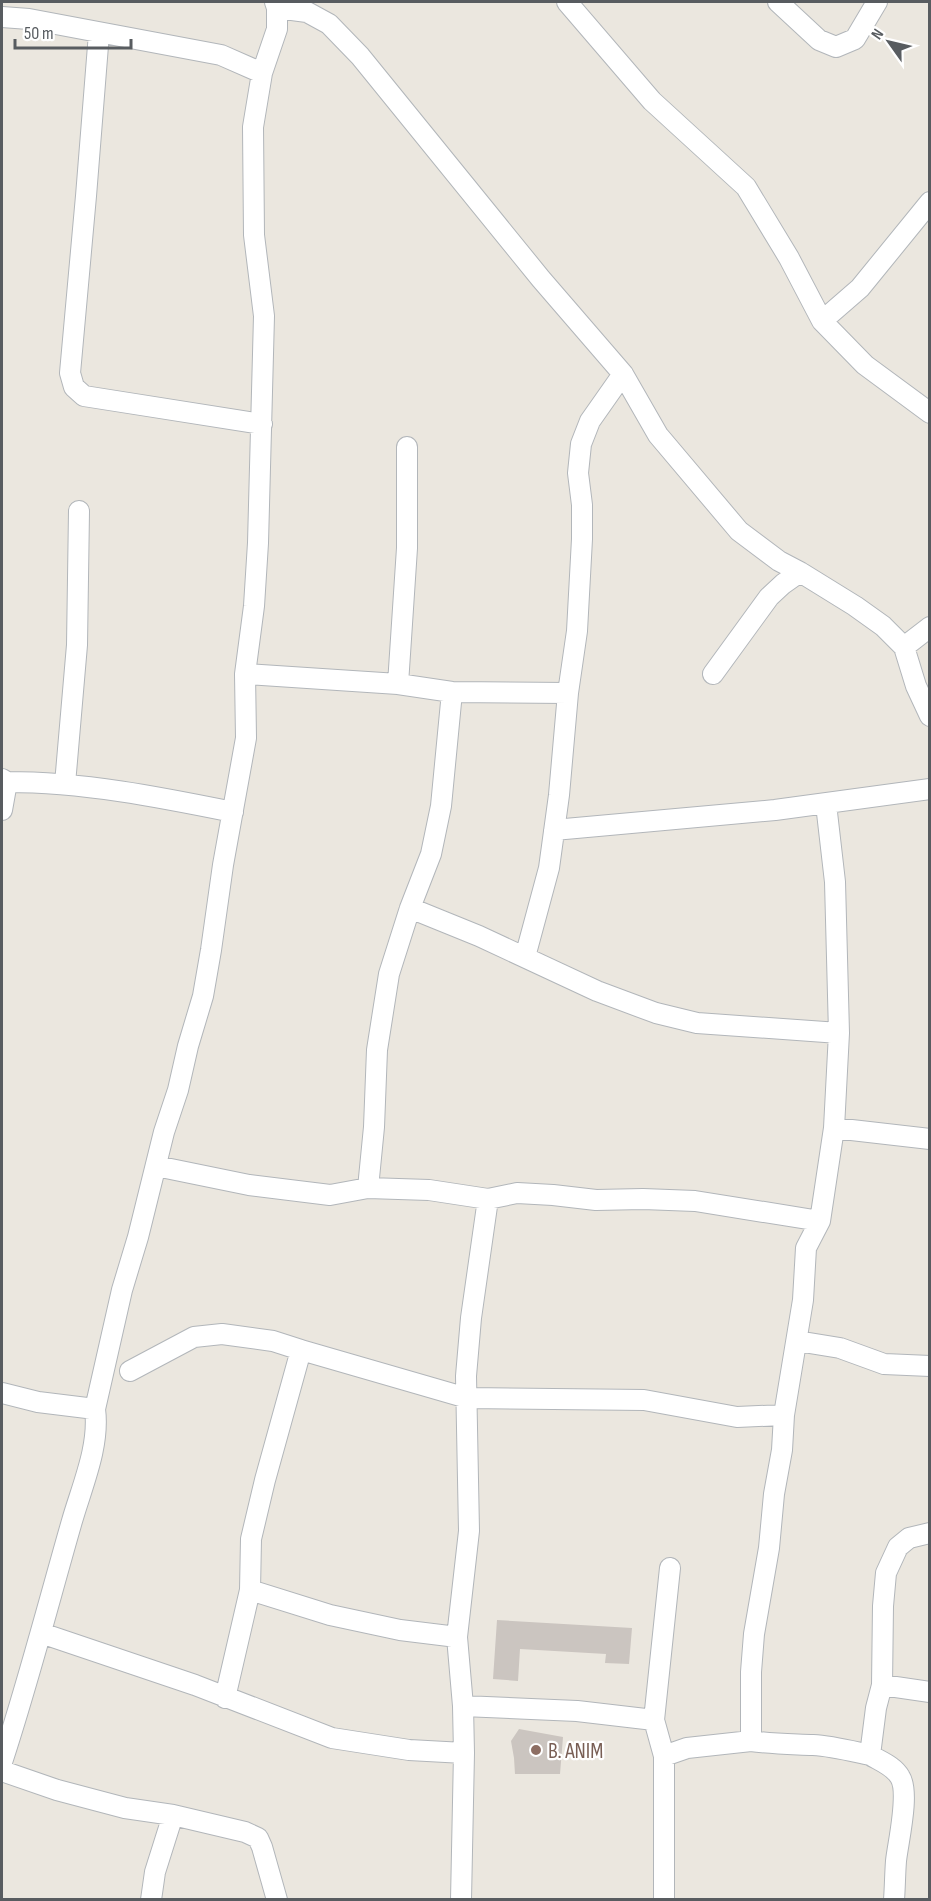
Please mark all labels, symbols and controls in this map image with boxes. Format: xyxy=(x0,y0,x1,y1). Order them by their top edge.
scale bar xyxy=(15,12,130,50)
north arrow xyxy=(859,12,919,72)
text: 50 m xyxy=(24,23,54,44)
text: N xyxy=(868,26,888,43)
place label: B. ANIM xyxy=(548,1738,603,1765)
marker: B. ANIM xyxy=(529,1743,543,1757)

